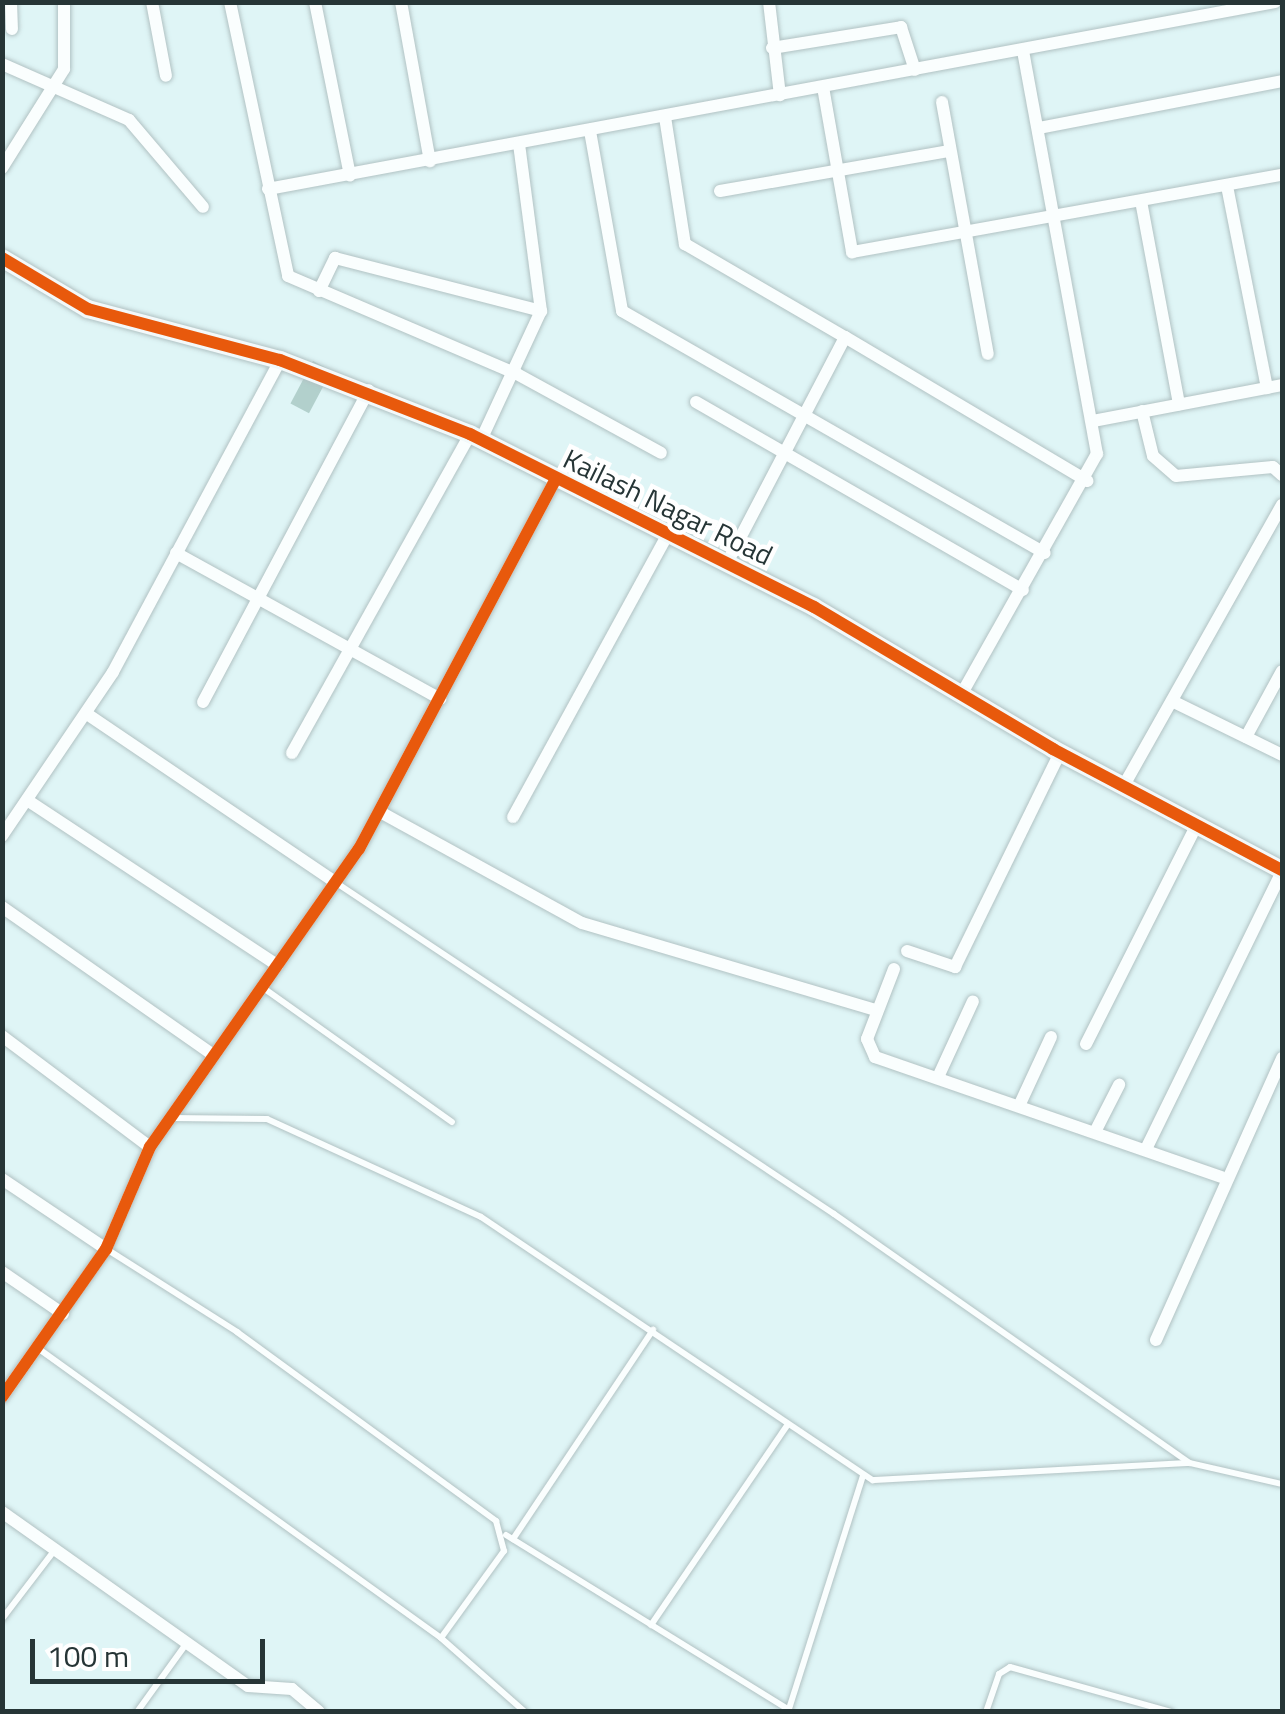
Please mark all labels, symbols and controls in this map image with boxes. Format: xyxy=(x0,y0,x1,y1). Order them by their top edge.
street label: Kailash Nagar Road xyxy=(558,442,778,572)
scale bar xyxy=(35,1619,270,1681)
text: 100 m xyxy=(47,1633,129,1679)

